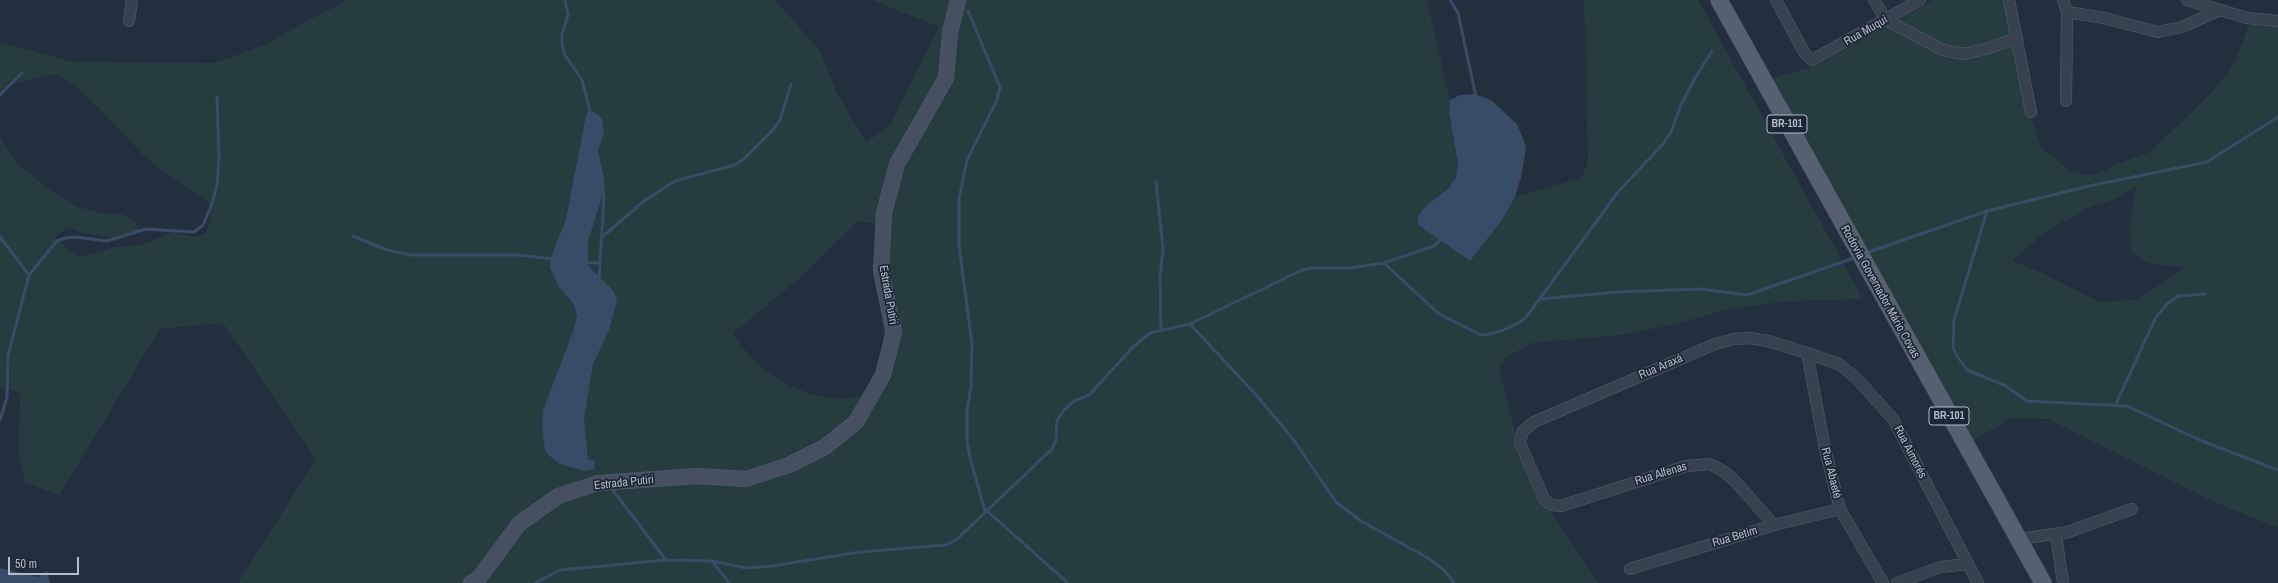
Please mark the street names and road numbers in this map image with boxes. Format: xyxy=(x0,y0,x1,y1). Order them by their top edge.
street label: Rua Muqui xyxy=(1842,13,1890,49)
road number: BR-101 xyxy=(1767,115,1807,133)
street label: Rodovia Governador Mário Covas xyxy=(1837,223,1923,361)
street label: Estrada Putiri xyxy=(876,264,900,326)
street label: Rua Araxá xyxy=(1637,351,1685,383)
road number: BR-101 xyxy=(1929,407,1969,425)
street label: Rua Aimorés xyxy=(1891,423,1929,481)
street label: Rua Abaeté xyxy=(1818,446,1844,500)
street label: Rua Alfenas xyxy=(1633,459,1689,489)
street label: Estrada Putiri xyxy=(593,473,655,493)
street label: Rua Betim xyxy=(1711,523,1759,551)

